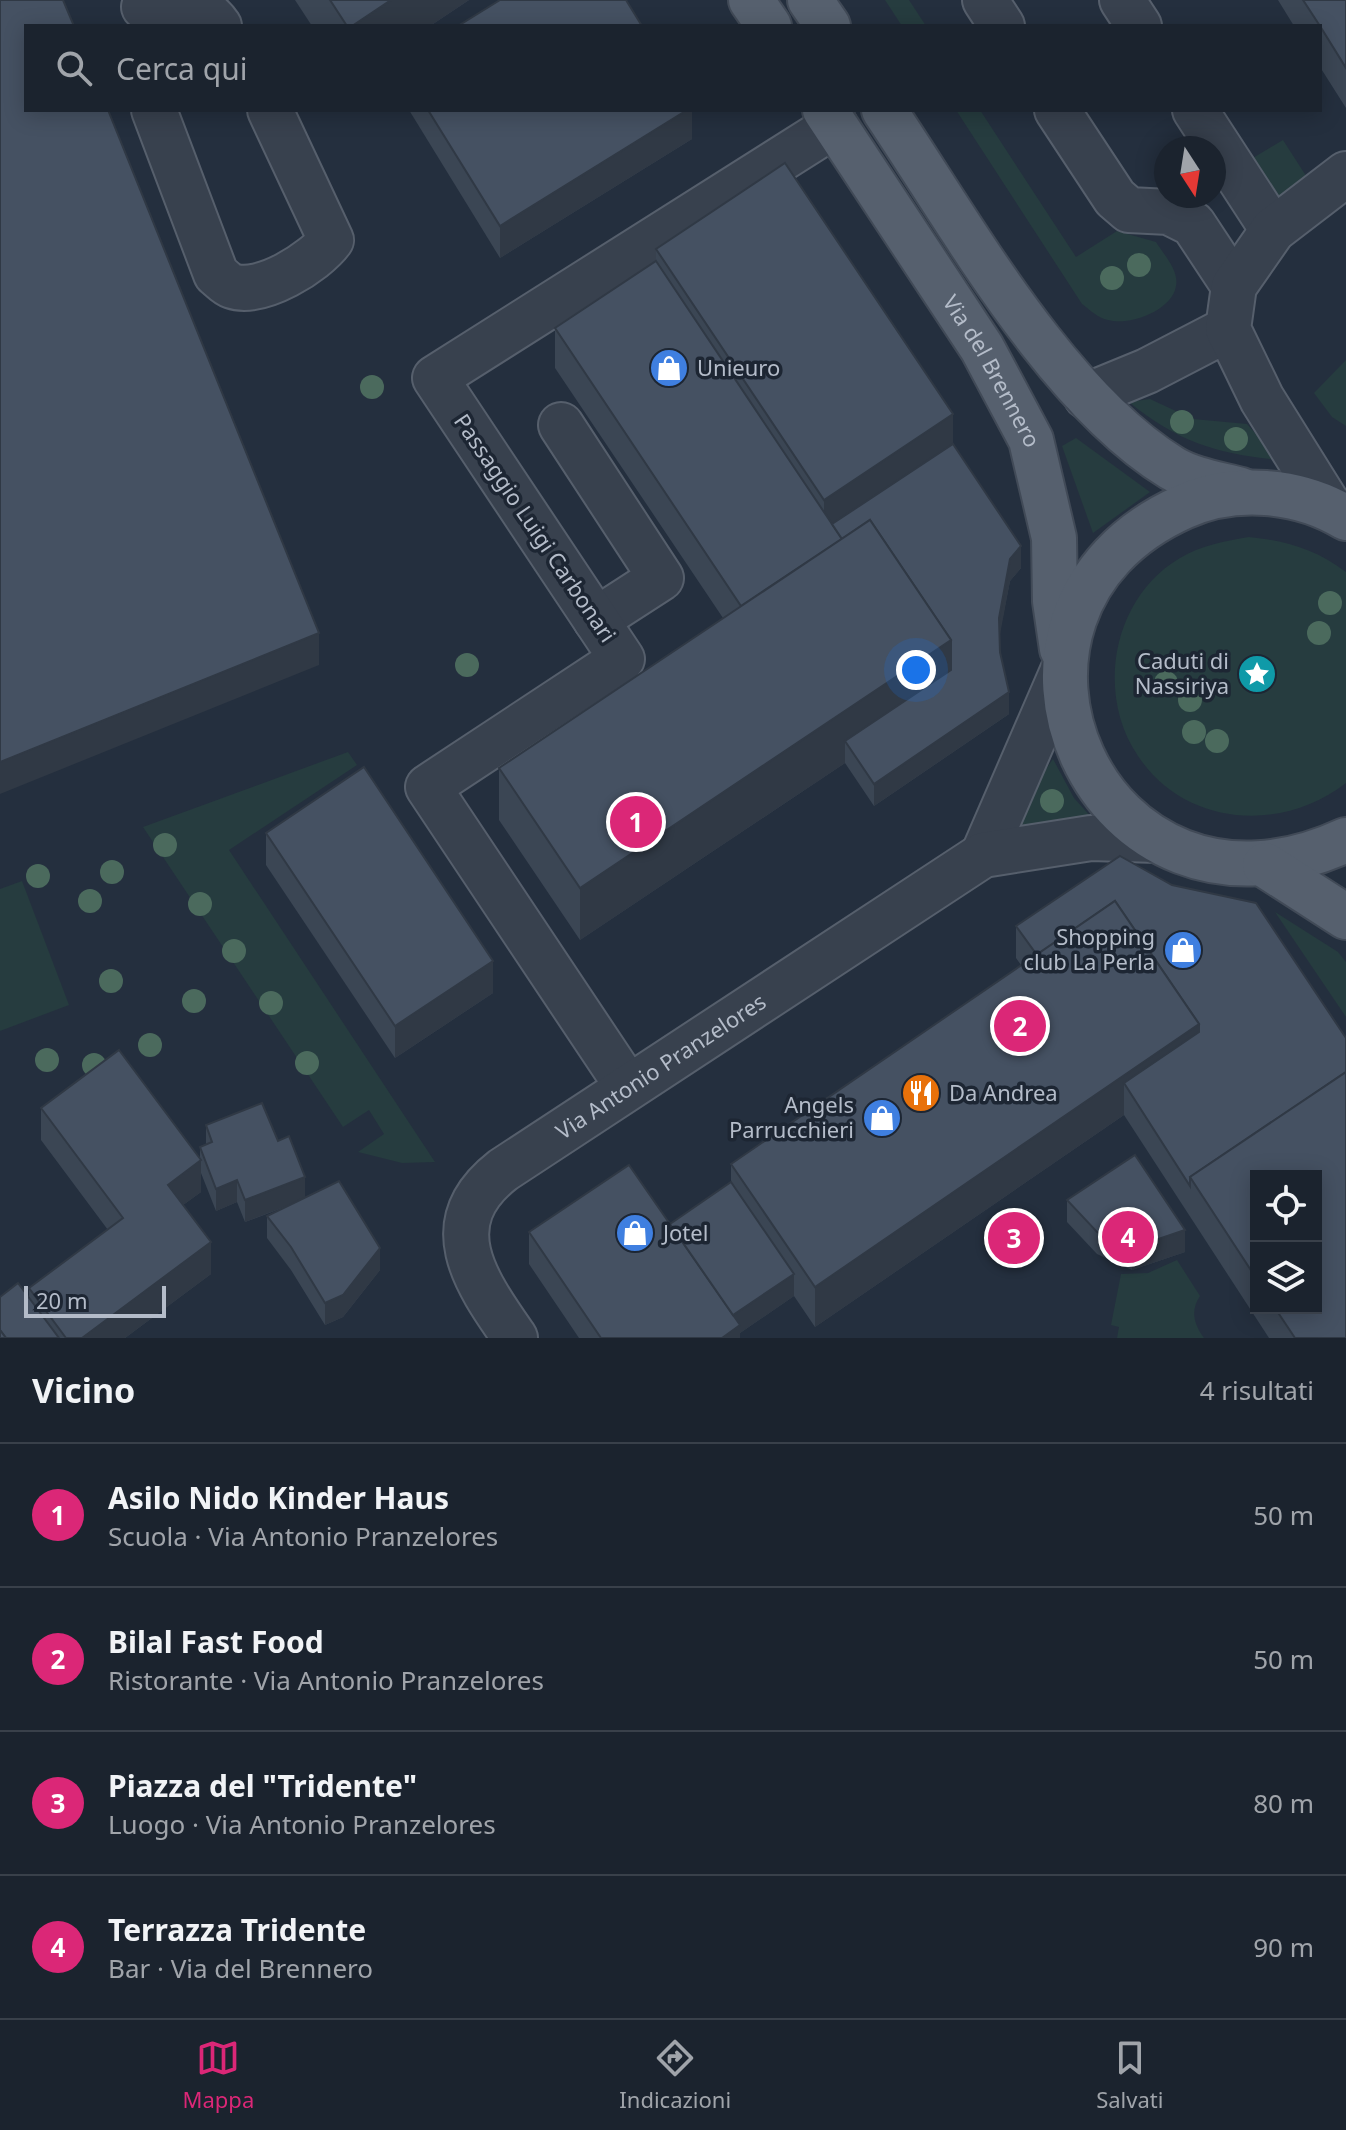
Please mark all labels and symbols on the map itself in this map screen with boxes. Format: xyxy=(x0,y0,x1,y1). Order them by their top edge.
north arrow xyxy=(1154,136,1226,208)
street label: Via del Brennero xyxy=(937,288,1048,452)
shop icon: Unieuro xyxy=(648,347,690,389)
place label: Unieuro xyxy=(697,352,780,382)
street label: Passaggio Luigi Carbonari xyxy=(448,407,624,648)
place label: Caduti di Nassiriya xyxy=(1135,645,1229,700)
your location xyxy=(896,650,936,690)
place icon: Caduti di Nassiriya xyxy=(1236,653,1278,695)
pin: 1 xyxy=(610,792,662,852)
place label: Shopping club La Perla xyxy=(1024,921,1155,976)
shop icon: Shopping club La Perla xyxy=(1162,929,1204,971)
street label: Via Antonio Pranzelores xyxy=(549,986,771,1145)
pin: 2 xyxy=(994,996,1046,1056)
restaurant icon: Da Andrea xyxy=(900,1072,942,1114)
place label: Da Andrea xyxy=(949,1077,1058,1107)
place label: Angels Parrucchieri xyxy=(729,1089,854,1144)
shop icon: Angels Parrucchieri xyxy=(861,1097,903,1139)
pin: 4 xyxy=(1102,1207,1154,1267)
pin: 3 xyxy=(988,1208,1040,1268)
shop icon: Jotel xyxy=(614,1212,656,1254)
place label: Jotel xyxy=(661,1217,708,1247)
scale bar xyxy=(24,1282,166,1318)

